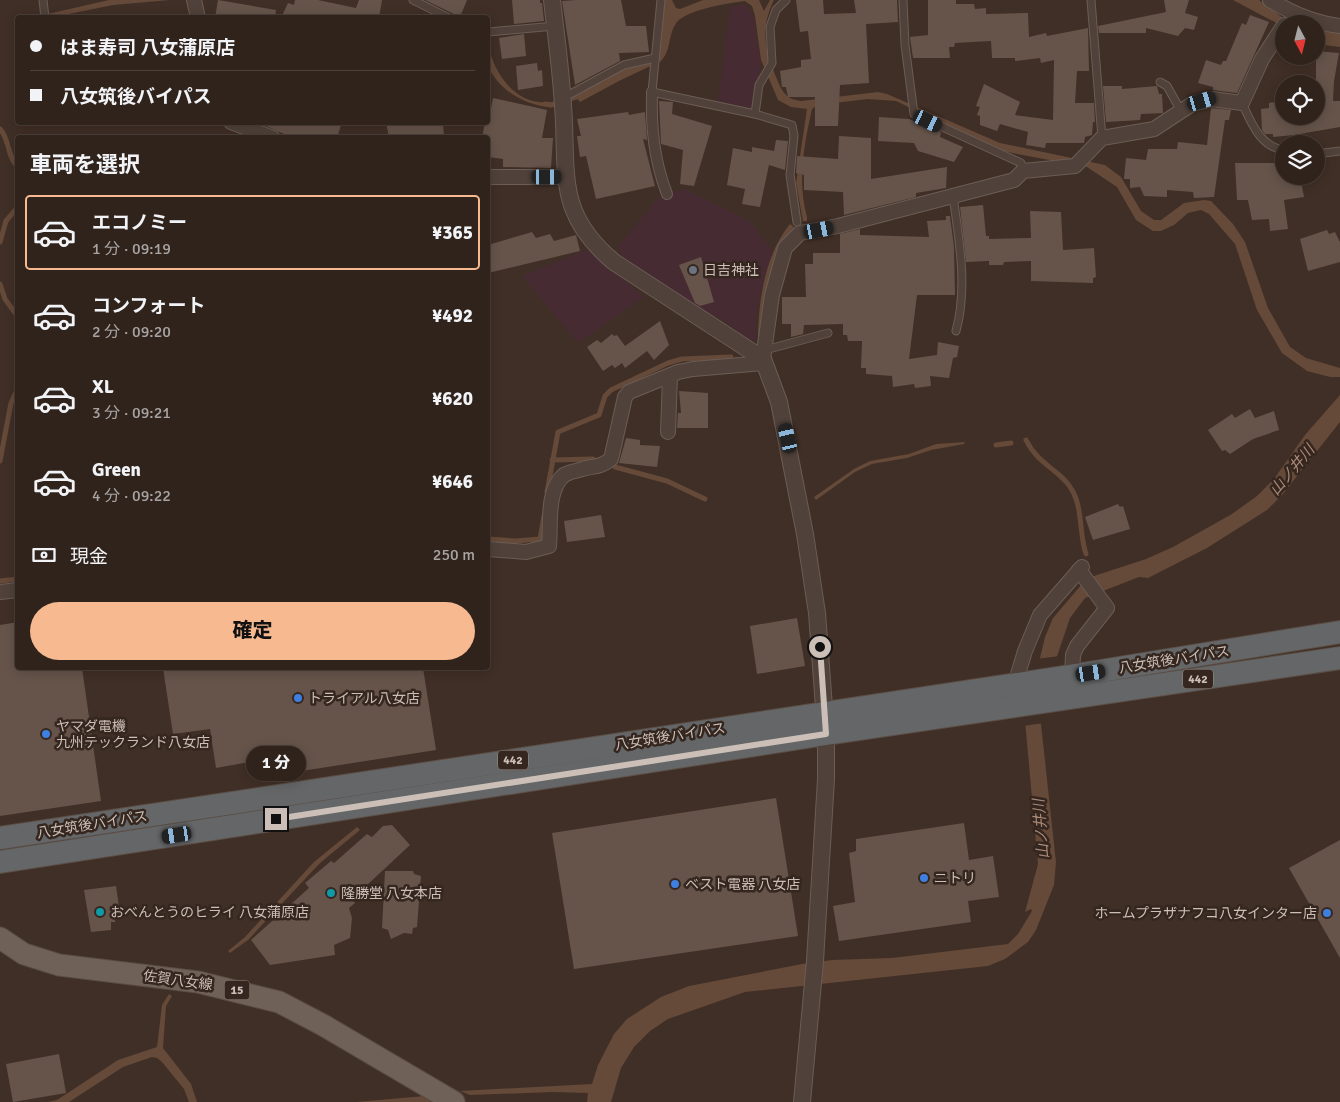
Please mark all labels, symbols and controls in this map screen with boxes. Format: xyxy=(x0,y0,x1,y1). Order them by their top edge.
north arrow xyxy=(1275,15,1325,65)
map controls xyxy=(1275,15,1325,185)
text: はま寿司 八女蒲原店 xyxy=(60,36,235,60)
button: locate xyxy=(1275,75,1325,125)
text: 八女筑後バイパス xyxy=(60,85,212,109)
car xyxy=(1185,90,1218,112)
car xyxy=(911,108,944,134)
button: layers xyxy=(1275,135,1325,185)
text: 車両を選択 xyxy=(30,151,140,178)
car xyxy=(532,170,562,185)
icon: car xyxy=(32,210,77,255)
text: エコノミー xyxy=(92,211,187,235)
car xyxy=(802,220,835,240)
text: ¥365 xyxy=(432,221,473,245)
text: 1 分 · 09:19 xyxy=(92,239,171,259)
place label: 日吉神社 xyxy=(703,262,759,279)
marker: 日吉神社 xyxy=(687,264,699,276)
icon: car xyxy=(32,293,77,338)
text: コンフォート xyxy=(92,294,205,318)
text: ¥492 xyxy=(432,304,473,328)
text: 2 分 · 09:20 xyxy=(92,322,171,342)
text: XL xyxy=(92,375,114,399)
icon: car xyxy=(32,376,77,421)
text: ¥620 xyxy=(432,387,473,411)
text: 3 分 · 09:21 xyxy=(92,403,171,423)
car xyxy=(777,422,798,454)
water label: 山ノ井川 xyxy=(1266,440,1319,499)
text: Green xyxy=(92,458,141,482)
icon: car xyxy=(32,459,77,504)
text: ¥646 xyxy=(432,470,473,494)
text: 4 分 · 09:22 xyxy=(92,486,171,506)
icon: cash xyxy=(30,541,58,569)
text: 現金 xyxy=(70,545,108,569)
text: 250 m xyxy=(433,545,475,565)
button: 確定 xyxy=(30,602,475,660)
route start xyxy=(809,636,831,658)
street label: 八女筑後バイパス xyxy=(1118,642,1231,677)
car xyxy=(1075,663,1106,683)
road number: 442 xyxy=(1183,670,1213,689)
place label: トライアル八女店 xyxy=(308,690,420,707)
marker: トライアル八女店 xyxy=(292,692,304,704)
place label: ヤマダ電機 九州テックランド八女店 xyxy=(56,718,210,751)
street label: 八女筑後バイパス xyxy=(614,719,727,754)
marker: ヤマダ電機 九州テックランド八女店 xyxy=(40,728,52,740)
callout: 1 分 xyxy=(246,746,306,782)
road number: 442 xyxy=(498,750,528,770)
text: 1 分 xyxy=(262,753,290,773)
water label: 山ノ井川 xyxy=(1029,796,1053,860)
street label: 八女筑後バイパス xyxy=(36,807,149,842)
route end xyxy=(265,808,287,830)
car xyxy=(161,825,192,845)
place label: ニトリ xyxy=(934,870,976,887)
marker: ニトリ xyxy=(918,872,930,884)
place label: ベスト電器 八女店 xyxy=(685,876,800,893)
marker: ベスト電器 八女店 xyxy=(669,878,681,890)
place label: 隆勝堂 八女本店 xyxy=(341,885,442,902)
marker: 隆勝堂 八女本店 xyxy=(325,887,337,899)
place label: おべんとうのヒライ 八女蒲原店 xyxy=(110,904,309,921)
place label: ホームプラザナフコ八女インター店 xyxy=(1094,905,1317,922)
marker: おべんとうのヒライ 八女蒲原店 xyxy=(94,906,106,918)
marker: ホームプラザナフコ八女インター店 xyxy=(1321,907,1333,919)
street label: 佐賀八女線 xyxy=(142,967,214,994)
road number: 15 xyxy=(224,980,250,1000)

